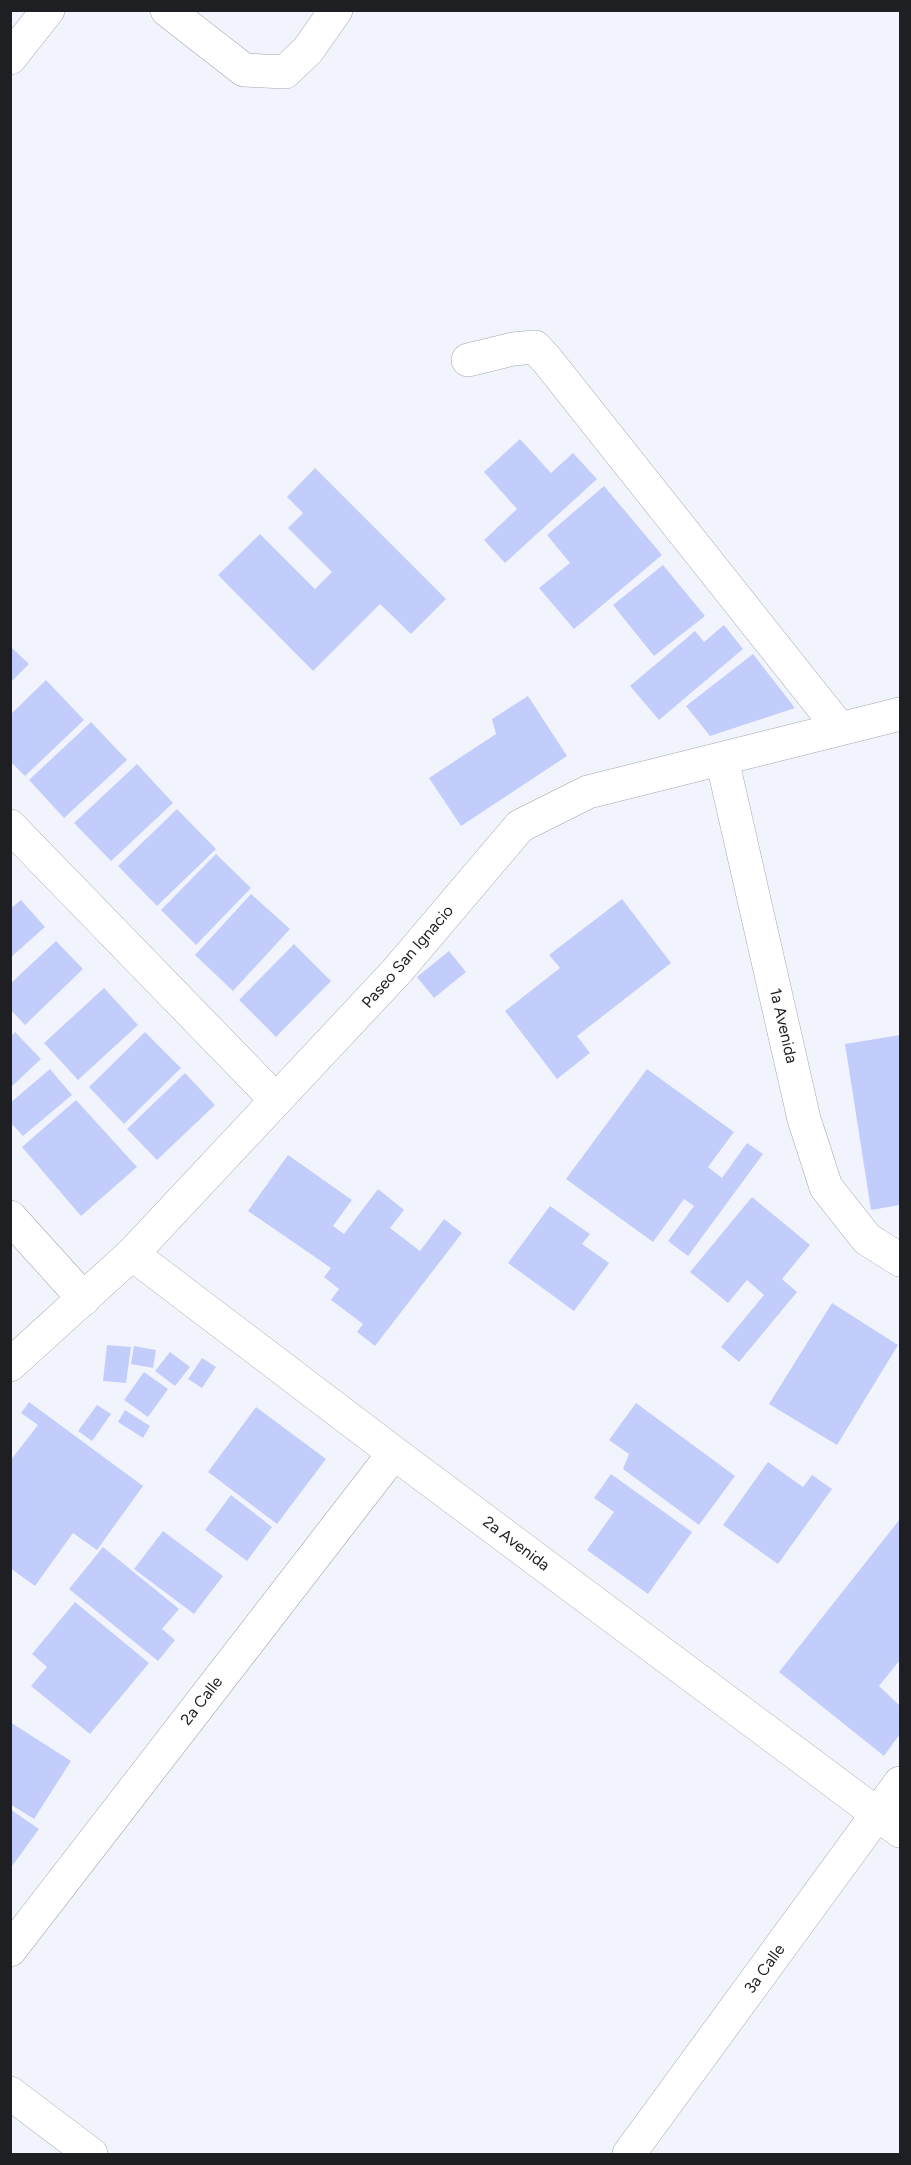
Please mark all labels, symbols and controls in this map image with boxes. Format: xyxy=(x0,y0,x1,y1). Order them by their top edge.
street label: Paseo San Ignacio xyxy=(358,902,458,1012)
street label: 1a Avenida xyxy=(765,987,801,1065)
street label: 2a Avenida xyxy=(479,1513,553,1575)
street label: 2a Calle xyxy=(177,1673,227,1729)
street label: 3a Calle xyxy=(741,1941,789,1997)

